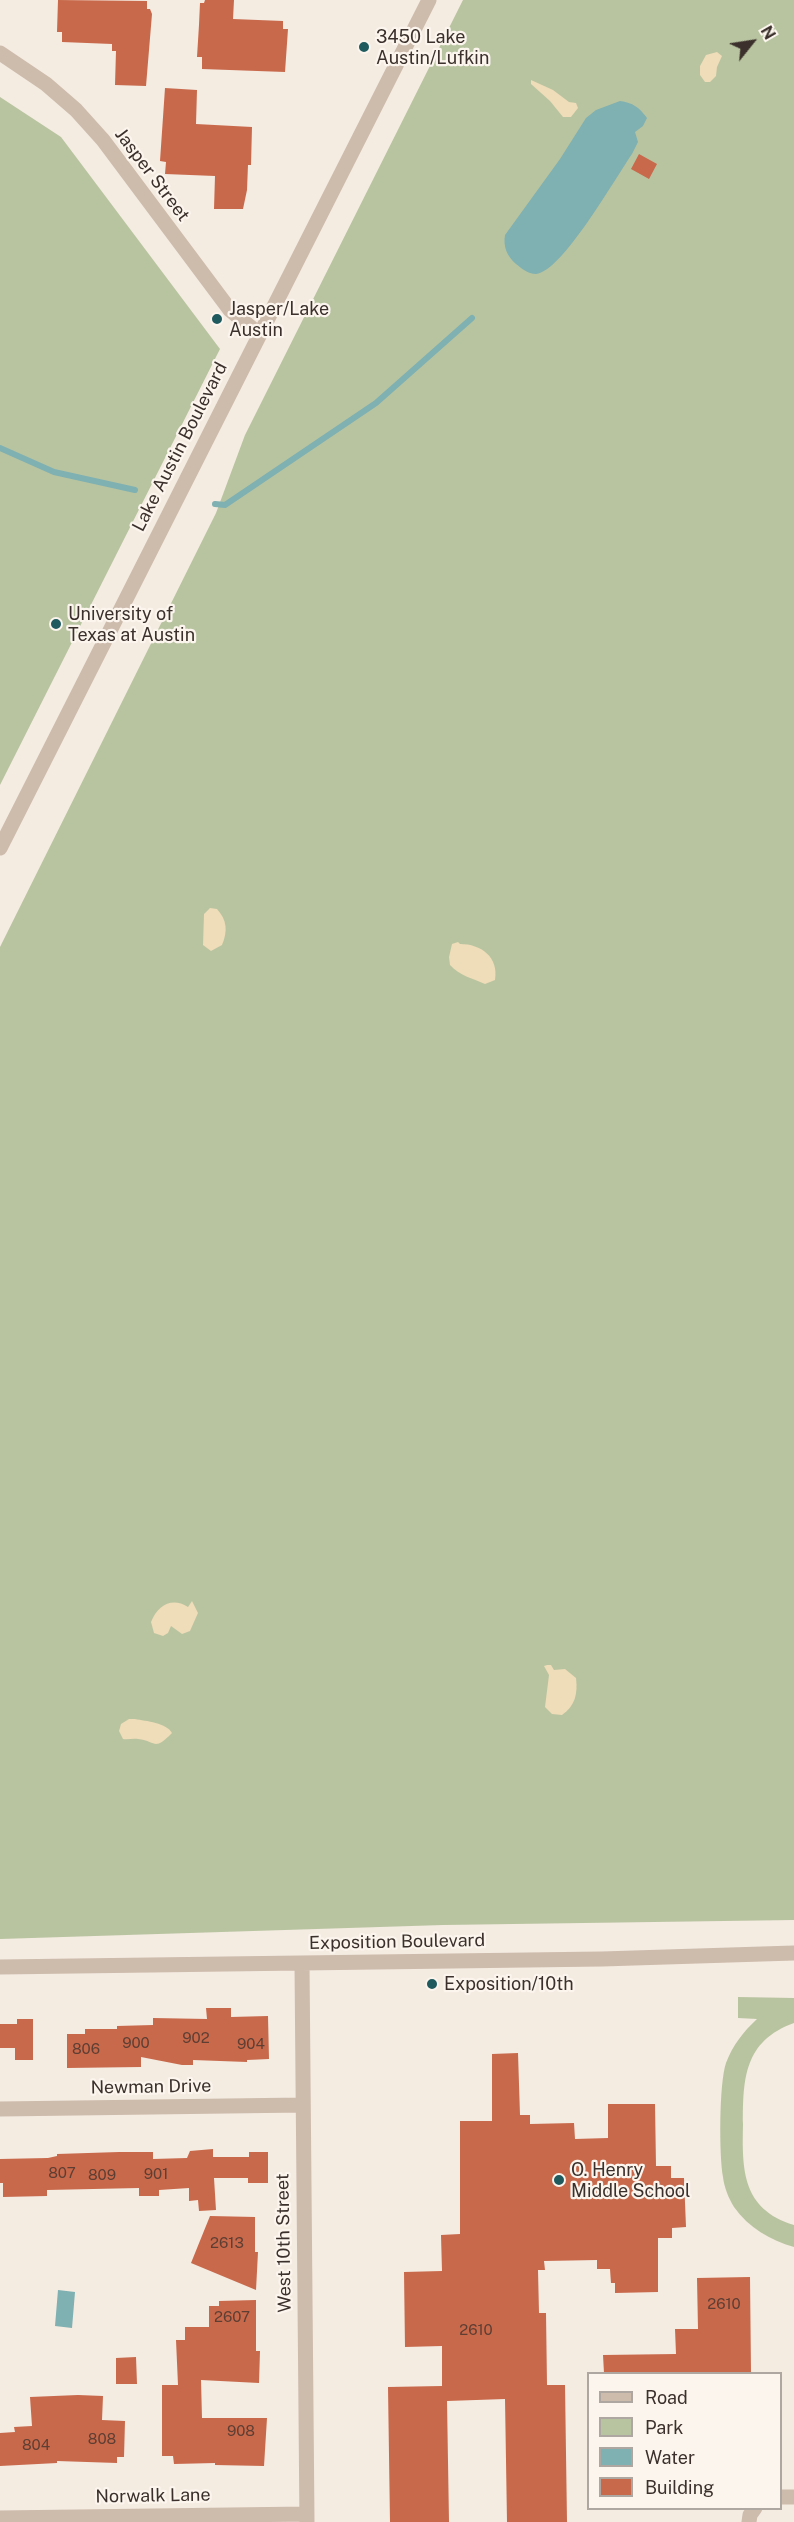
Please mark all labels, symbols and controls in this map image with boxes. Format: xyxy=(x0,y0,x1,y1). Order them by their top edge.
north arrow xyxy=(722,12,782,72)
text: N xyxy=(757,23,779,43)
place label: 3450 Lake Austin/Lufkin xyxy=(376,26,489,68)
marker: 3450 Lake Austin/Lufkin xyxy=(357,40,371,54)
street label: Jasper Street xyxy=(110,124,194,226)
place label: Jasper/Lake Austin xyxy=(229,298,329,340)
marker: Jasper/Lake Austin xyxy=(210,312,224,326)
street label: Lake Austin Boulevard xyxy=(128,359,232,535)
place label: University of Texas at Austin xyxy=(68,603,195,646)
marker: University of Texas at Austin xyxy=(49,617,63,631)
street label: Exposition Boulevard xyxy=(309,1930,485,1954)
place label: Exposition/10th xyxy=(444,1973,574,1995)
marker: Exposition/10th xyxy=(425,1977,439,1991)
house number: 902 xyxy=(182,2029,210,2047)
house number: 900 xyxy=(122,2034,150,2052)
house number: 904 xyxy=(237,2035,265,2053)
house number: 806 xyxy=(72,2040,100,2058)
street label: Newman Drive xyxy=(90,2075,212,2099)
place label: O. Henry Middle School xyxy=(571,2159,690,2202)
house number: 807 xyxy=(48,2164,76,2182)
house number: 901 xyxy=(144,2165,168,2183)
house number: 809 xyxy=(88,2166,116,2184)
street label: West 10th Street xyxy=(272,2173,296,2313)
marker: O. Henry Middle School xyxy=(552,2173,566,2187)
house number: 2613 xyxy=(210,2234,244,2252)
house number: 2610 xyxy=(707,2295,741,2313)
house number: 2607 xyxy=(214,2308,250,2326)
house number: 2610 xyxy=(459,2321,493,2339)
legend xyxy=(587,2372,782,2510)
text: Road xyxy=(645,2387,688,2408)
text: Park xyxy=(645,2417,683,2438)
house number: 908 xyxy=(227,2422,255,2440)
house number: 808 xyxy=(88,2430,116,2448)
house number: 804 xyxy=(22,2436,50,2454)
text: Water xyxy=(645,2447,695,2468)
text: Building xyxy=(645,2477,714,2498)
street label: Norwalk Lane xyxy=(95,2484,211,2508)

